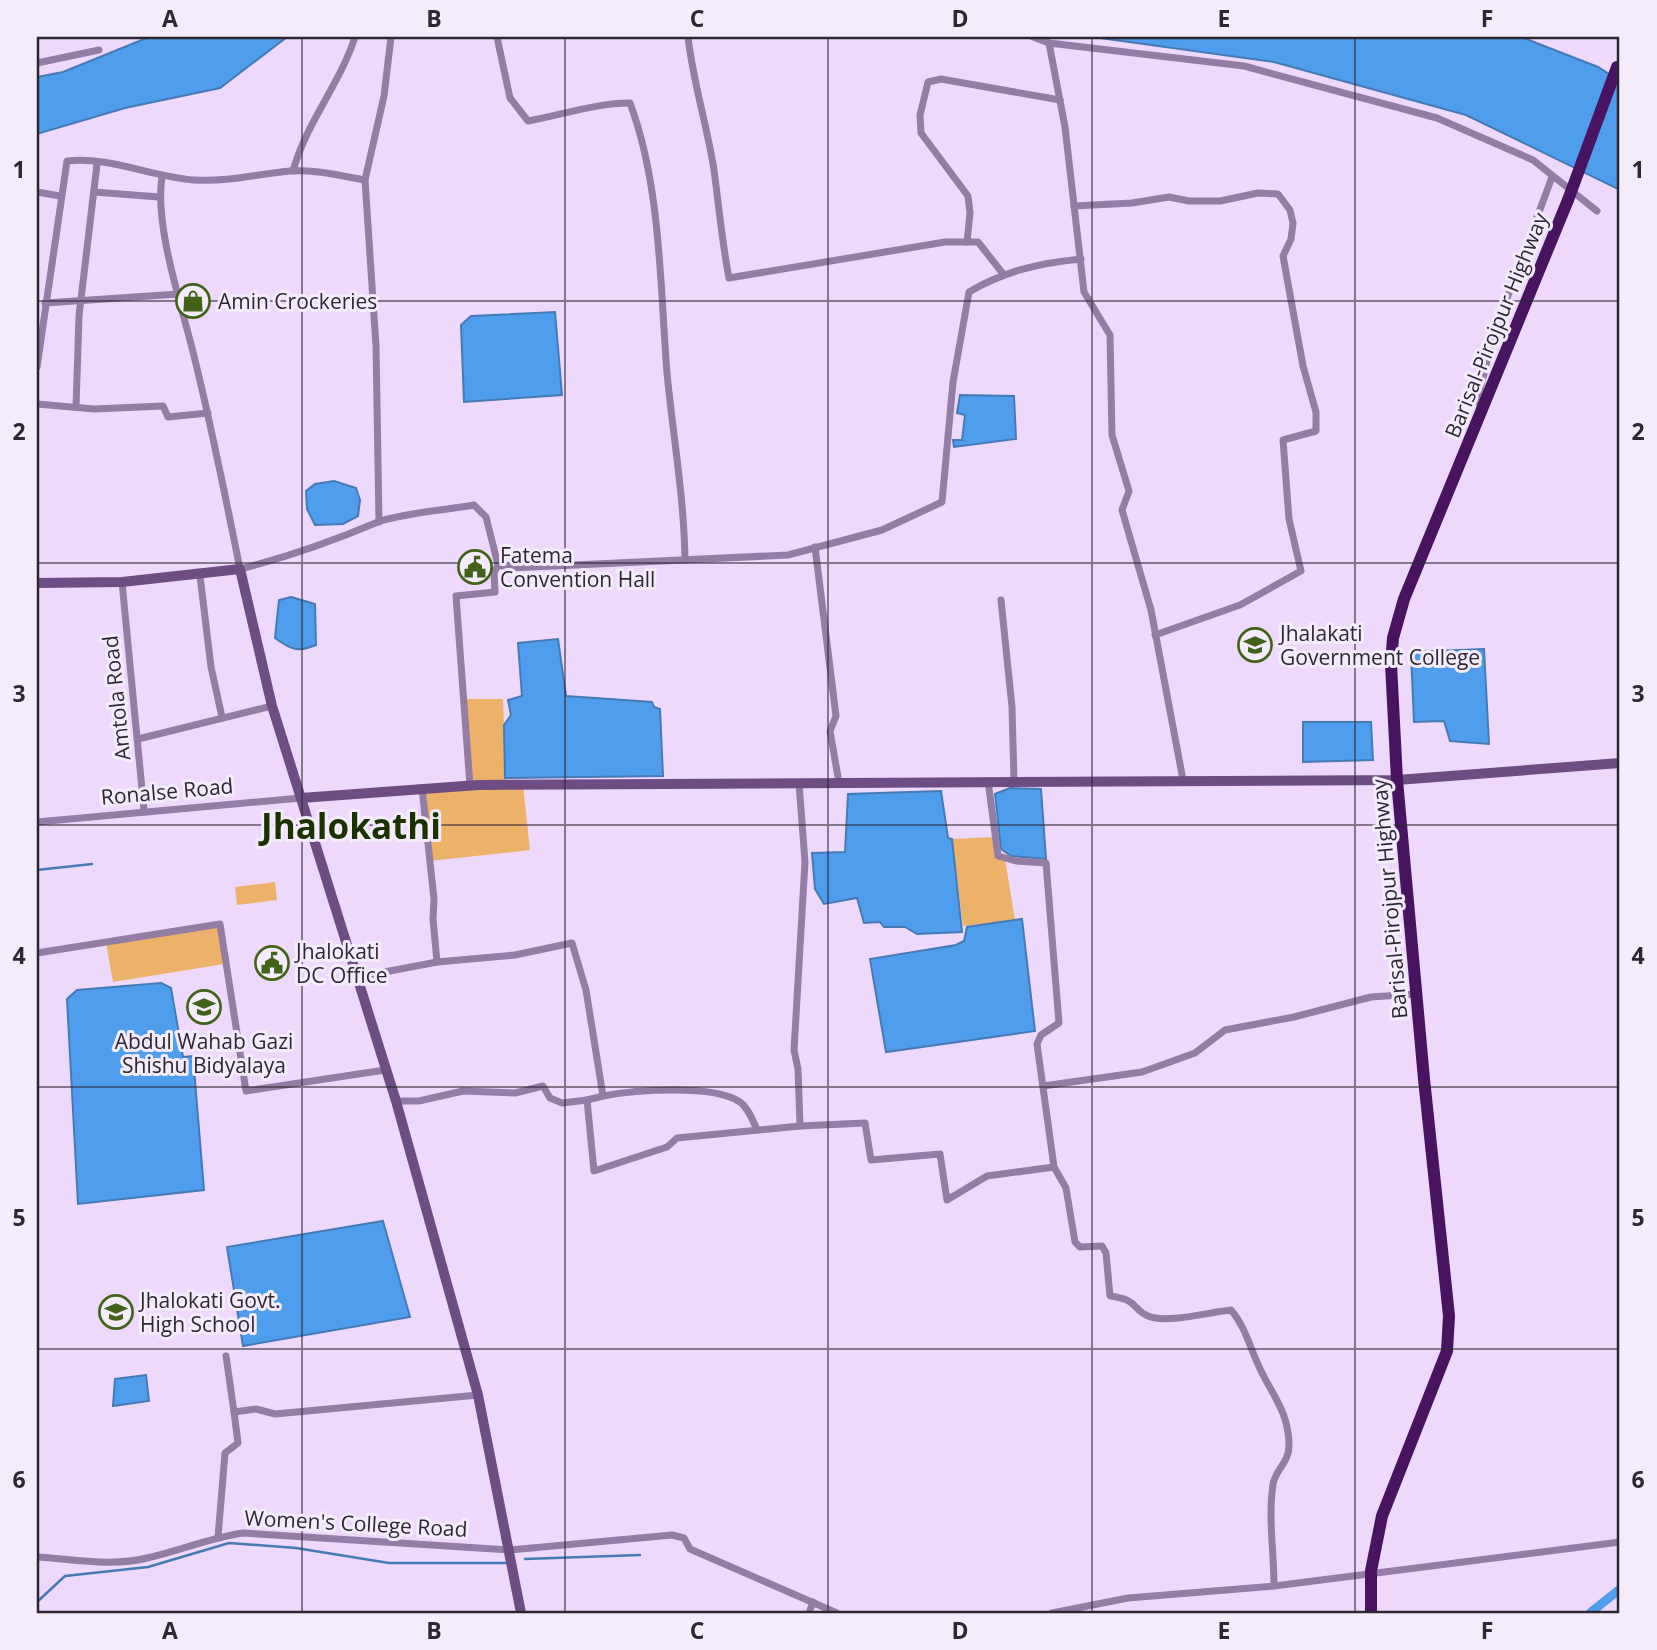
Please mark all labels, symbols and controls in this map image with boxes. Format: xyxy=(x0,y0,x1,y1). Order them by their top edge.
text: A xyxy=(162,2,178,34)
text: B xyxy=(426,2,442,34)
text: C xyxy=(690,2,704,34)
text: D xyxy=(951,2,969,34)
text: E xyxy=(1218,2,1230,34)
text: F xyxy=(1481,2,1493,34)
text: 1 xyxy=(12,153,26,185)
text: 1 xyxy=(1631,153,1645,185)
street label: Barisal-Pirojpur Highway xyxy=(1438,208,1554,442)
shop icon: Amin Crockeries xyxy=(174,282,212,320)
place label: Amin Crockeries xyxy=(218,287,377,315)
text: 2 xyxy=(12,415,26,447)
text: 2 xyxy=(1631,415,1645,447)
place label: Fatema Convention Hall xyxy=(500,541,655,593)
public building icon: Fatema Convention Hall xyxy=(456,548,494,586)
place label: Jhalakati Government College xyxy=(1278,619,1480,671)
school or university icon: Jhalakati Government College xyxy=(1236,626,1274,664)
street label: Amtola Road xyxy=(96,634,136,762)
text: 3 xyxy=(12,677,26,709)
text: 3 xyxy=(1631,677,1645,709)
street label: Ronalse Road xyxy=(100,771,234,811)
street label: Barisal-Pirojpur Highway xyxy=(1365,777,1413,1020)
district label: Jhalokathi xyxy=(258,802,441,849)
place label: Jhalokati DC Office xyxy=(294,937,388,989)
text: 4 xyxy=(12,939,26,971)
text: 4 xyxy=(1631,939,1645,971)
public building icon: Jhalokati DC Office xyxy=(253,944,291,982)
school or university icon: Abdul Wahab Gazi Shishu Bidyalaya xyxy=(185,988,223,1026)
place label: Abdul Wahab Gazi Shishu Bidyalaya xyxy=(115,1027,293,1079)
text: 5 xyxy=(12,1201,26,1233)
text: 5 xyxy=(1631,1201,1645,1233)
place label: Jhalokati Govt. High School xyxy=(138,1286,280,1338)
school or university icon: Jhalokati Govt. High School xyxy=(97,1293,135,1331)
text: 6 xyxy=(12,1463,26,1495)
text: 6 xyxy=(1631,1463,1645,1495)
street label: Women's College Road xyxy=(244,1503,468,1543)
text: A xyxy=(162,1614,178,1646)
text: B xyxy=(426,1614,442,1646)
text: C xyxy=(690,1614,704,1646)
text: D xyxy=(951,1614,969,1646)
text: E xyxy=(1218,1614,1230,1646)
text: F xyxy=(1481,1614,1493,1646)

